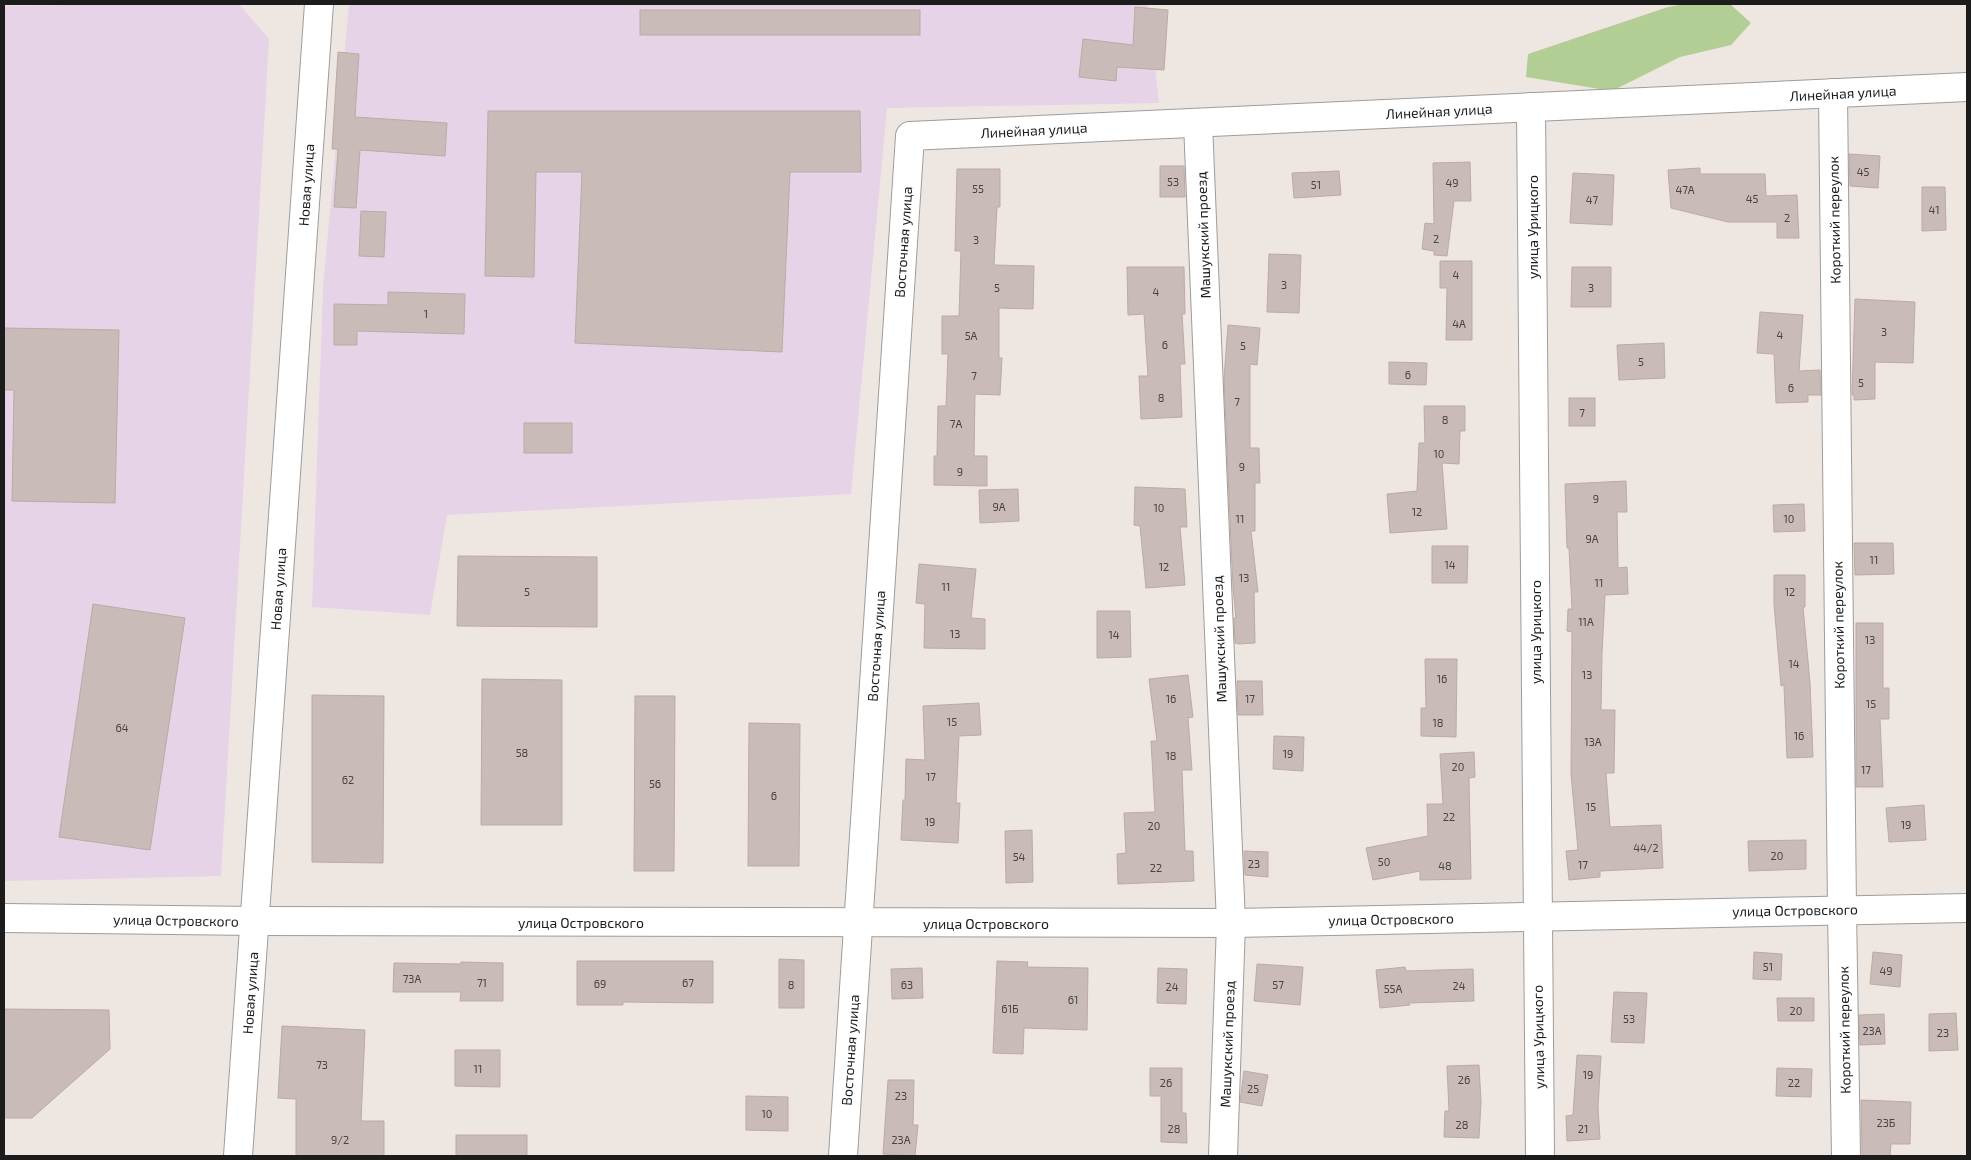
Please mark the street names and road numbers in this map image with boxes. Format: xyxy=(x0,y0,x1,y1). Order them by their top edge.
street label: Линейная улица xyxy=(1789,82,1897,104)
street label: Линейная улица xyxy=(1385,100,1493,122)
street label: Линейная улица xyxy=(980,119,1088,141)
street label: Новая улица xyxy=(295,143,317,227)
street label: Короткий переулок xyxy=(1824,155,1844,284)
street label: Машукский проезд xyxy=(1192,171,1214,299)
street label: улица Урицкого xyxy=(1524,175,1541,279)
street label: Восточная улица xyxy=(891,186,915,298)
street label: Новая улица xyxy=(267,547,289,631)
street label: Короткий переулок xyxy=(1828,560,1848,689)
street label: Машукский проезд xyxy=(1208,575,1230,703)
street label: улица Урицкого xyxy=(1527,580,1544,684)
street label: Восточная улица xyxy=(864,590,888,702)
street label: улица Островского xyxy=(1732,900,1858,920)
street label: улица Островского xyxy=(1328,909,1454,929)
street label: улица Островского xyxy=(113,910,239,930)
street label: улица Островского xyxy=(518,914,644,931)
street label: улица Островского xyxy=(923,915,1049,932)
street label: Новая улица xyxy=(239,951,261,1035)
street label: Короткий переулок xyxy=(1834,965,1854,1094)
street label: Машукский проезд xyxy=(1216,980,1238,1108)
street label: улица Урицкого xyxy=(1529,985,1547,1089)
street label: Восточная улица xyxy=(838,994,862,1106)

